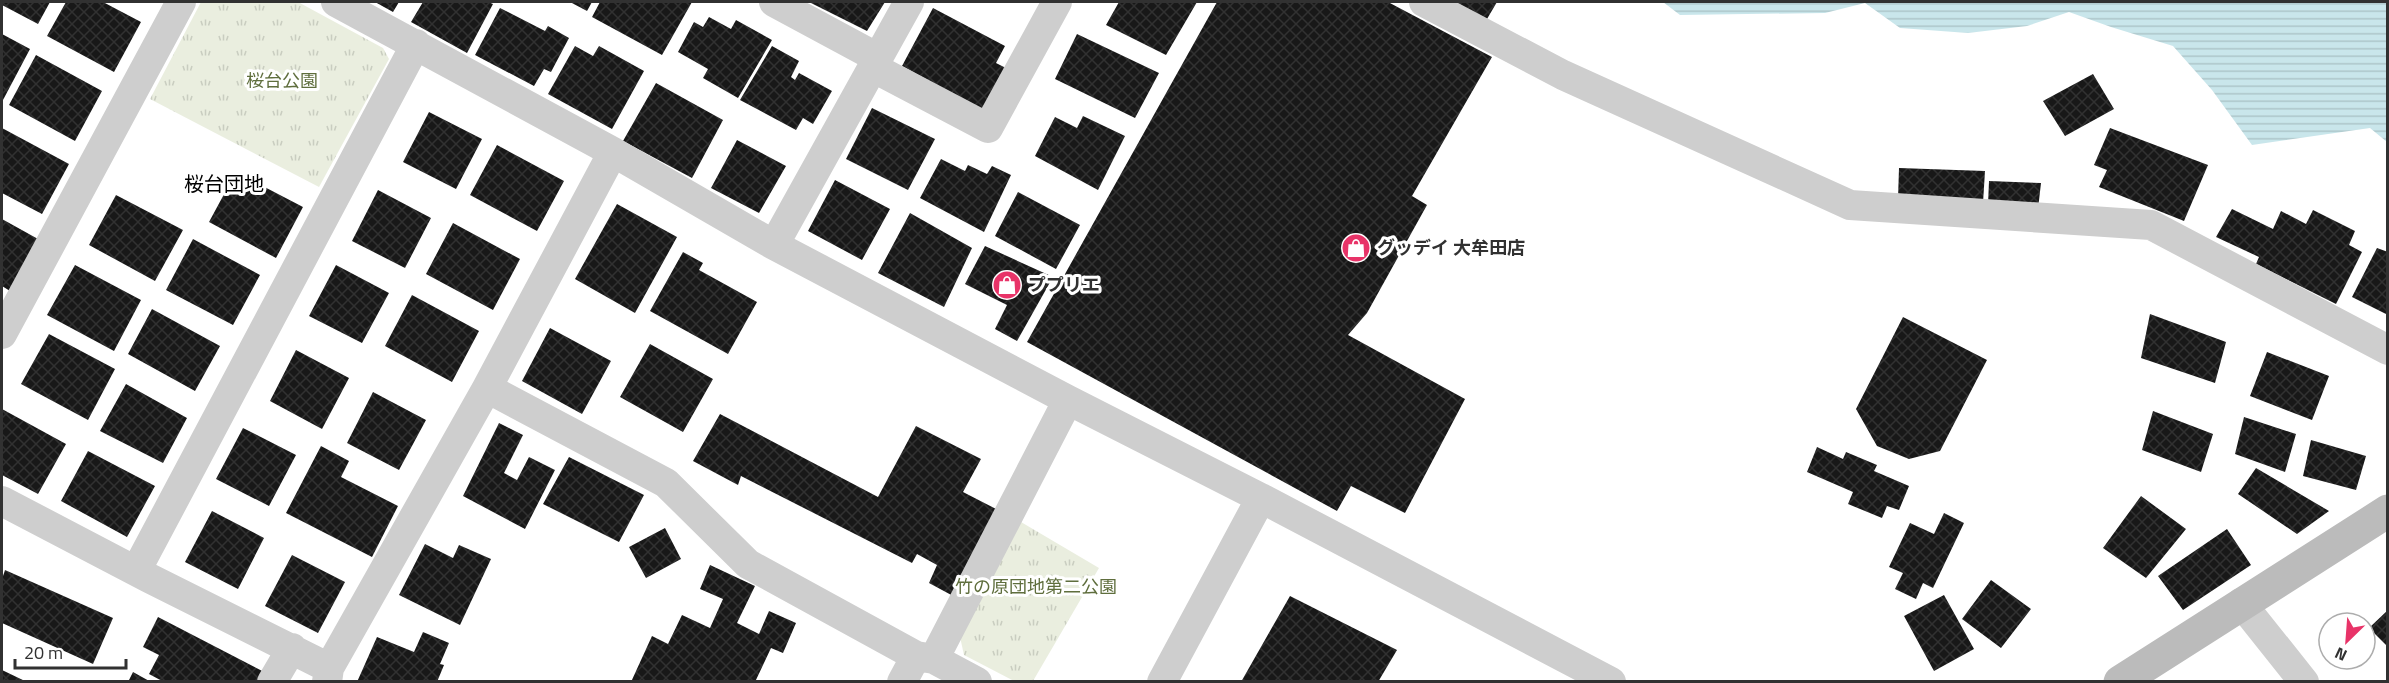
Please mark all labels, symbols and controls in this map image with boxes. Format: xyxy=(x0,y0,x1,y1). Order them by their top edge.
park label: 桜台公園 xyxy=(246,67,318,94)
district label: 桜台団地 xyxy=(184,168,264,199)
shop icon: グッデイ 大牟田店 xyxy=(1340,232,1372,264)
place label: グッデイ 大牟田店 xyxy=(1377,234,1525,261)
shop icon: ププリエ xyxy=(991,269,1023,301)
place label: ププリエ xyxy=(1028,271,1100,298)
park label: 竹の原団地第二公園 xyxy=(955,573,1117,600)
north arrow xyxy=(2317,611,2377,671)
scale bar xyxy=(15,632,126,670)
text: 20 m xyxy=(24,639,63,666)
text: N xyxy=(2331,641,2351,668)

